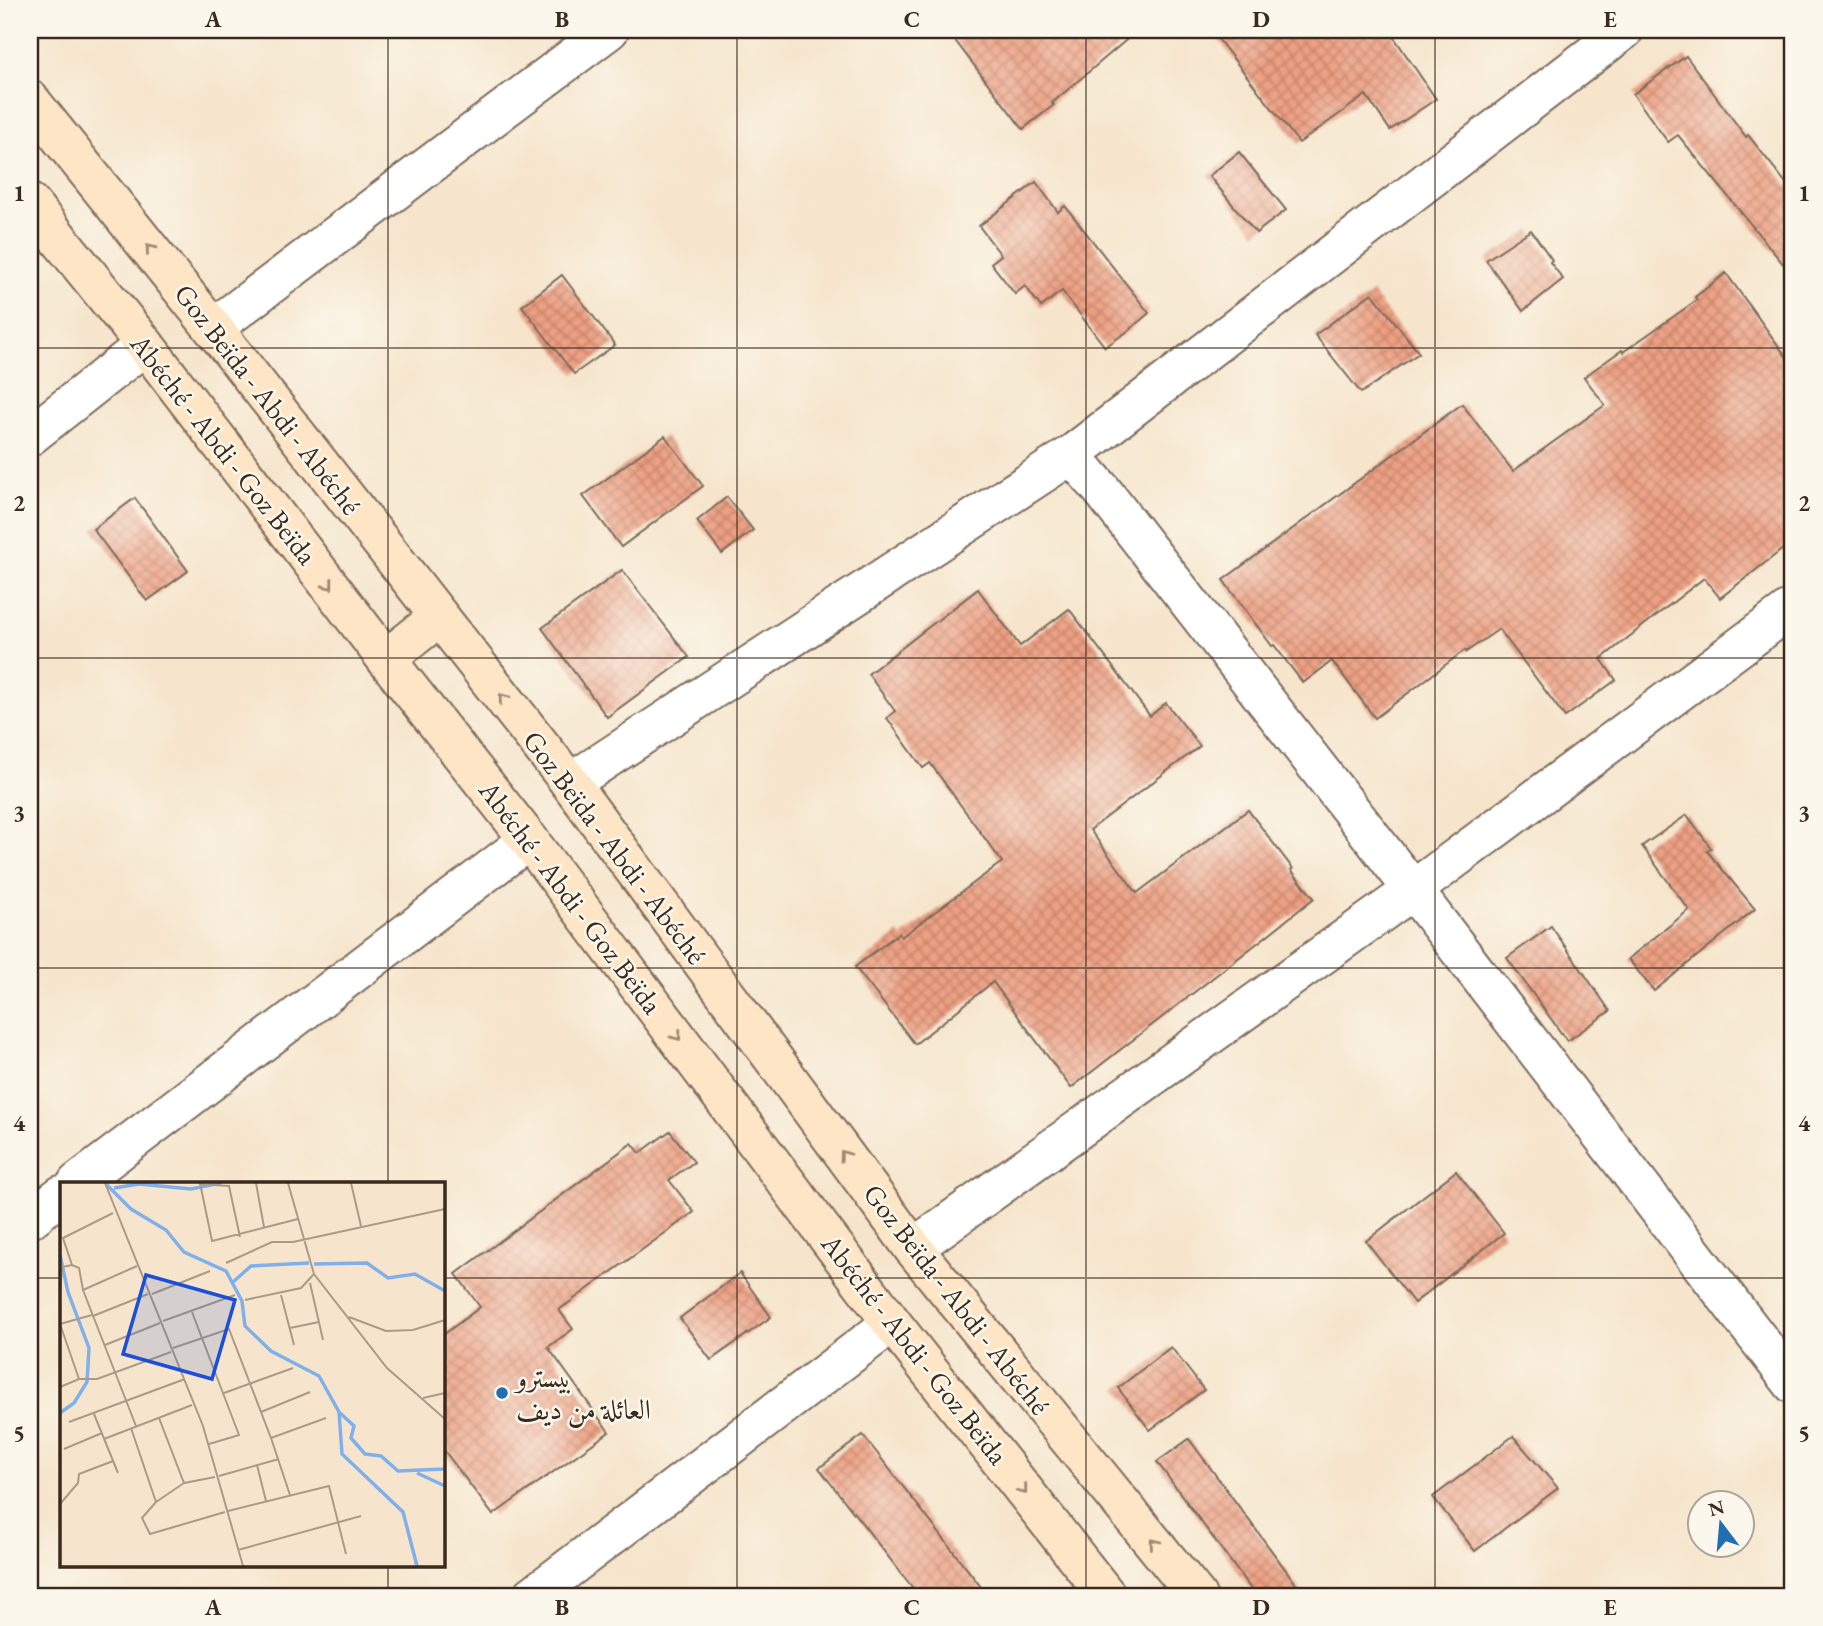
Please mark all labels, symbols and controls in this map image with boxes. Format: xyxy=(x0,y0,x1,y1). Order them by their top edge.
text: A xyxy=(204,4,222,34)
text: B xyxy=(555,4,569,34)
text: C xyxy=(904,4,920,34)
text: D xyxy=(1252,4,1270,34)
text: E xyxy=(1603,4,1617,34)
text: 1 xyxy=(13,178,25,208)
text: 1 xyxy=(1798,178,1810,208)
one-way arrow xyxy=(145,245,158,257)
street label: Goz Beïda - Abdi - Abéché xyxy=(167,276,369,522)
street label: Abéché - Abdi - Goz Beïda xyxy=(122,326,326,572)
text: 2 xyxy=(13,488,25,518)
text: 2 xyxy=(1798,488,1810,518)
one-way arrow xyxy=(320,577,333,589)
one-way arrow xyxy=(498,693,511,705)
street label: Goz Beïda - Abdi - Abéché xyxy=(515,723,715,971)
street label: Abéché - Abdi - Goz Beïda xyxy=(471,772,671,1022)
text: 3 xyxy=(13,798,25,828)
text: 3 xyxy=(1798,798,1810,828)
one-way arrow xyxy=(669,1028,681,1041)
text: 4 xyxy=(13,1108,26,1138)
text: 4 xyxy=(1798,1108,1811,1138)
one-way arrow xyxy=(840,1150,852,1162)
street label: Goz Beïda - Abdi - Abéché xyxy=(856,1176,1058,1422)
inset map xyxy=(60,1182,444,1566)
street label: Abéché - Abdi - Goz Beïda xyxy=(813,1226,1017,1472)
place label: بيسترو العائلة من ديف xyxy=(513,1359,651,1428)
marker: بيسترو العائلة من ديف xyxy=(494,1385,510,1401)
text: 5 xyxy=(13,1418,25,1448)
text: 5 xyxy=(1798,1418,1810,1448)
one-way arrow xyxy=(1015,1482,1028,1494)
north arrow xyxy=(1686,1490,1756,1560)
text: N xyxy=(1706,1494,1728,1522)
one-way arrow xyxy=(1149,1539,1162,1551)
text: A xyxy=(204,1592,222,1622)
text: B xyxy=(555,1592,569,1622)
text: C xyxy=(904,1592,920,1622)
text: D xyxy=(1252,1592,1270,1622)
text: E xyxy=(1603,1592,1617,1622)

